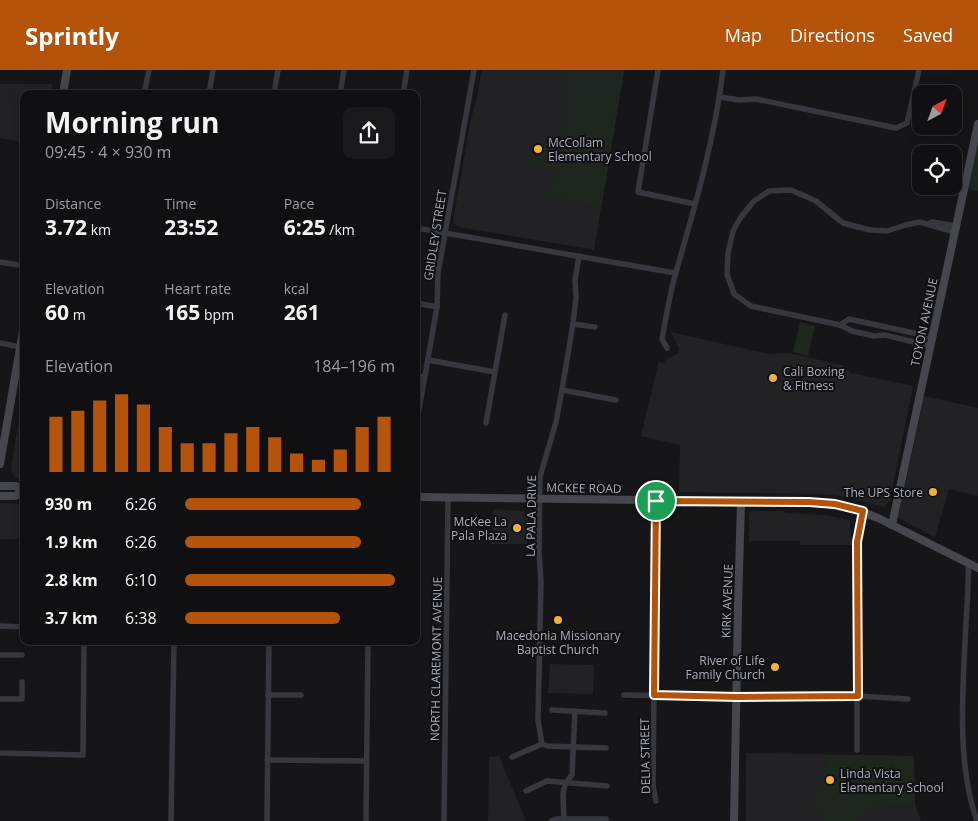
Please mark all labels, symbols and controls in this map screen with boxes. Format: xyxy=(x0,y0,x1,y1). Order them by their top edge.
text: Sprintly xyxy=(25,19,119,52)
text: Map xyxy=(725,23,762,47)
text: Directions xyxy=(790,23,875,47)
text: Saved xyxy=(903,23,953,47)
north arrow xyxy=(912,85,962,135)
map controls xyxy=(912,85,962,195)
text: Morning run xyxy=(45,103,219,141)
button: share xyxy=(343,107,395,159)
place label: McCollam Elementary School xyxy=(548,134,652,165)
text: 09:45 · 4 × 930 m xyxy=(45,141,171,163)
marker: McCollam Elementary School xyxy=(532,143,544,155)
button: locate xyxy=(912,145,962,195)
street label: GRIDLEY STREET xyxy=(419,188,451,282)
text: Distance xyxy=(45,194,101,213)
text: Time xyxy=(164,194,196,213)
text: Pace xyxy=(284,194,314,213)
text: 3.72 xyxy=(45,213,87,241)
text: 23:52 xyxy=(164,213,218,241)
text: 6:25 xyxy=(284,213,326,241)
text: km xyxy=(87,220,111,239)
text: /km xyxy=(326,220,355,239)
street label: TOYON AVENUE xyxy=(906,276,942,368)
text: Elevation xyxy=(45,279,104,298)
text: Heart rate xyxy=(164,279,231,298)
text: kcal xyxy=(284,279,309,298)
text: 60 xyxy=(45,298,69,326)
text: 165 xyxy=(164,298,200,326)
text: 261 xyxy=(284,298,320,326)
text: m xyxy=(69,305,86,324)
text: bpm xyxy=(200,305,234,324)
text: Elevation xyxy=(45,355,113,377)
text: 184–196 m xyxy=(313,355,395,377)
place label: Cali Boxing & Fitness xyxy=(783,363,845,394)
marker: Cali Boxing & Fitness xyxy=(767,372,779,384)
street label: LA PALA DRIVE xyxy=(522,475,540,557)
street label: MCKEE ROAD xyxy=(546,479,622,497)
pin xyxy=(635,480,677,522)
place label: The UPS Store xyxy=(844,484,923,501)
marker: The UPS Store xyxy=(927,486,939,498)
icon: arrive xyxy=(642,487,670,515)
text: 930 m xyxy=(45,493,92,515)
text: 6:26 xyxy=(125,493,157,515)
place label: McKee La Pala Plaza xyxy=(451,513,507,544)
marker: McKee La Pala Plaza xyxy=(511,522,523,534)
text: 1.9 km xyxy=(45,531,98,553)
text: 6:26 xyxy=(125,531,157,553)
street label: KIRK AVENUE xyxy=(717,564,737,638)
text: 2.8 km xyxy=(45,569,98,591)
text: 6:10 xyxy=(125,569,157,591)
street label: NORTH CLAREMONT AVENUE xyxy=(426,577,446,741)
text: 3.7 km xyxy=(45,607,98,629)
text: 6:38 xyxy=(125,607,157,629)
marker: Macedonia Missionary Baptist Church xyxy=(552,614,564,626)
place label: Macedonia Missionary Baptist Church xyxy=(495,627,622,658)
place label: River of Life Family Church xyxy=(686,652,765,683)
marker: River of Life Family Church xyxy=(769,661,781,673)
street label: DELIA STREET xyxy=(636,717,654,794)
place label: Linda Vista Elementary School xyxy=(840,765,944,796)
marker: Linda Vista Elementary School xyxy=(824,774,836,786)

